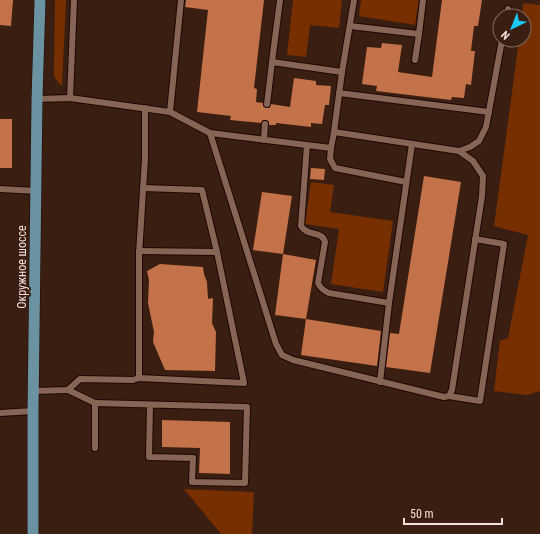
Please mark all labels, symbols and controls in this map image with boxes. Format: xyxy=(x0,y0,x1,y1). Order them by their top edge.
north arrow xyxy=(492,8,532,48)
text: N xyxy=(498,28,512,42)
street label: Окружное шоссе xyxy=(15,225,29,309)
scale bar xyxy=(404,500,502,526)
text: 50 m xyxy=(410,507,434,521)

